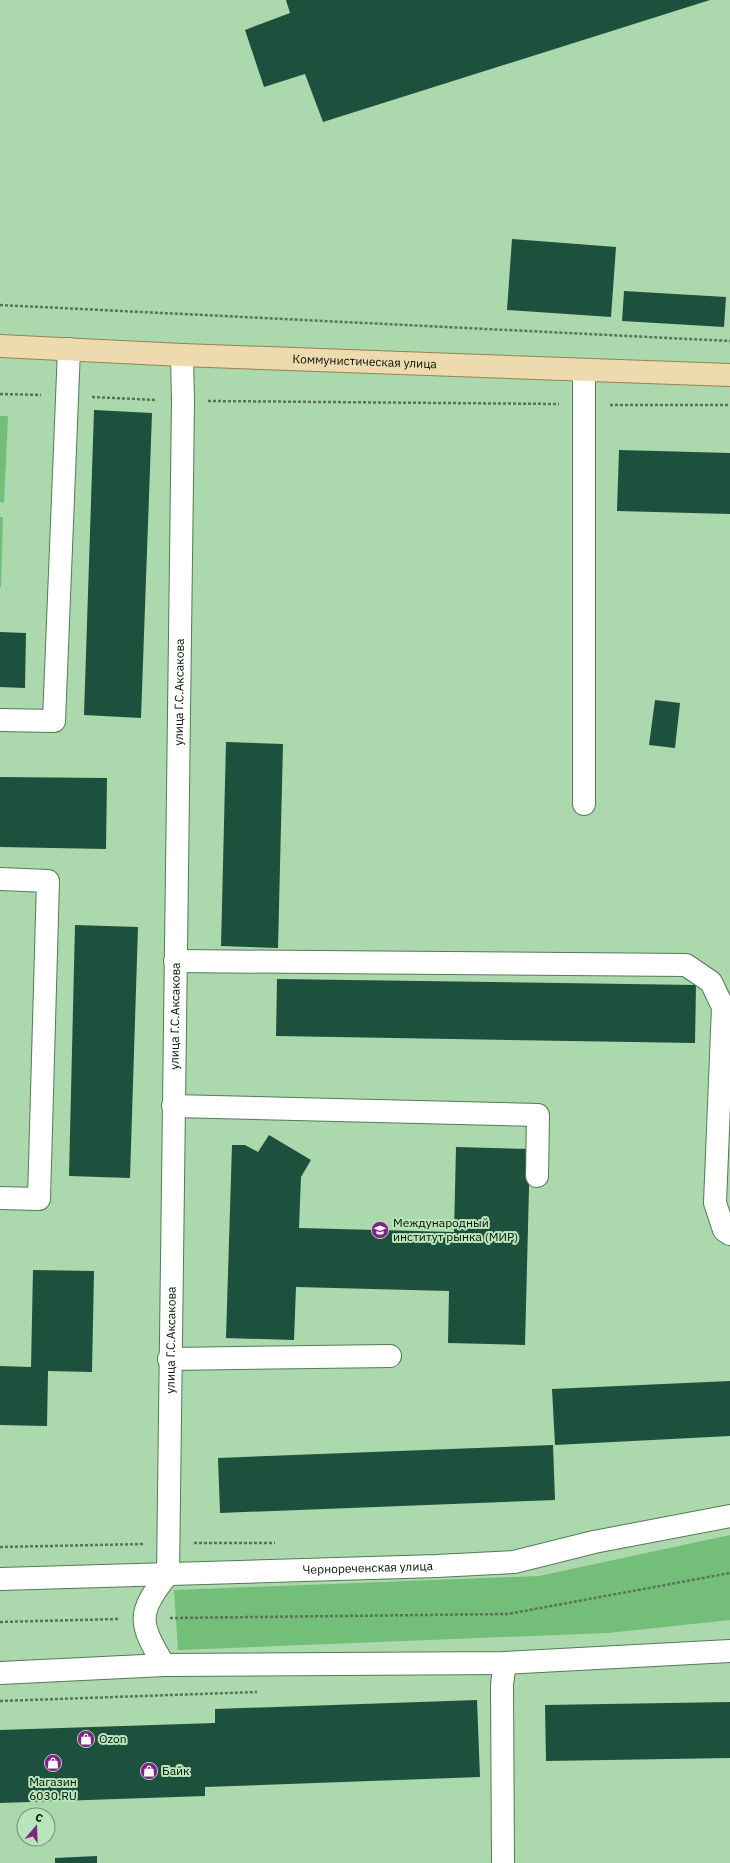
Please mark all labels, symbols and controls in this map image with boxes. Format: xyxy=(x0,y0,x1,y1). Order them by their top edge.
street label: Коммунистическая улица xyxy=(292,351,438,371)
street label: улица Г.С.Аксакова xyxy=(171,638,187,746)
street label: улица Г.С.Аксакова xyxy=(166,962,183,1070)
place label: Международный институт рынка (МИР) xyxy=(393,1215,518,1244)
school or university icon: Международный институт рынка (МИР) xyxy=(370,1220,390,1240)
street label: улица Г.С.Аксакова xyxy=(162,1286,179,1394)
street label: Чернореченская улица xyxy=(302,1558,434,1577)
shop icon: Ozon xyxy=(76,1729,96,1749)
place label: Ozon xyxy=(99,1731,126,1746)
shop icon: Магазин 6030.RU xyxy=(43,1753,63,1773)
shop icon: Байк xyxy=(139,1761,159,1781)
place label: Байк xyxy=(162,1763,190,1778)
place label: Магазин 6030.RU xyxy=(29,1774,77,1803)
north arrow xyxy=(16,1807,56,1847)
text: С xyxy=(34,1810,45,1825)

